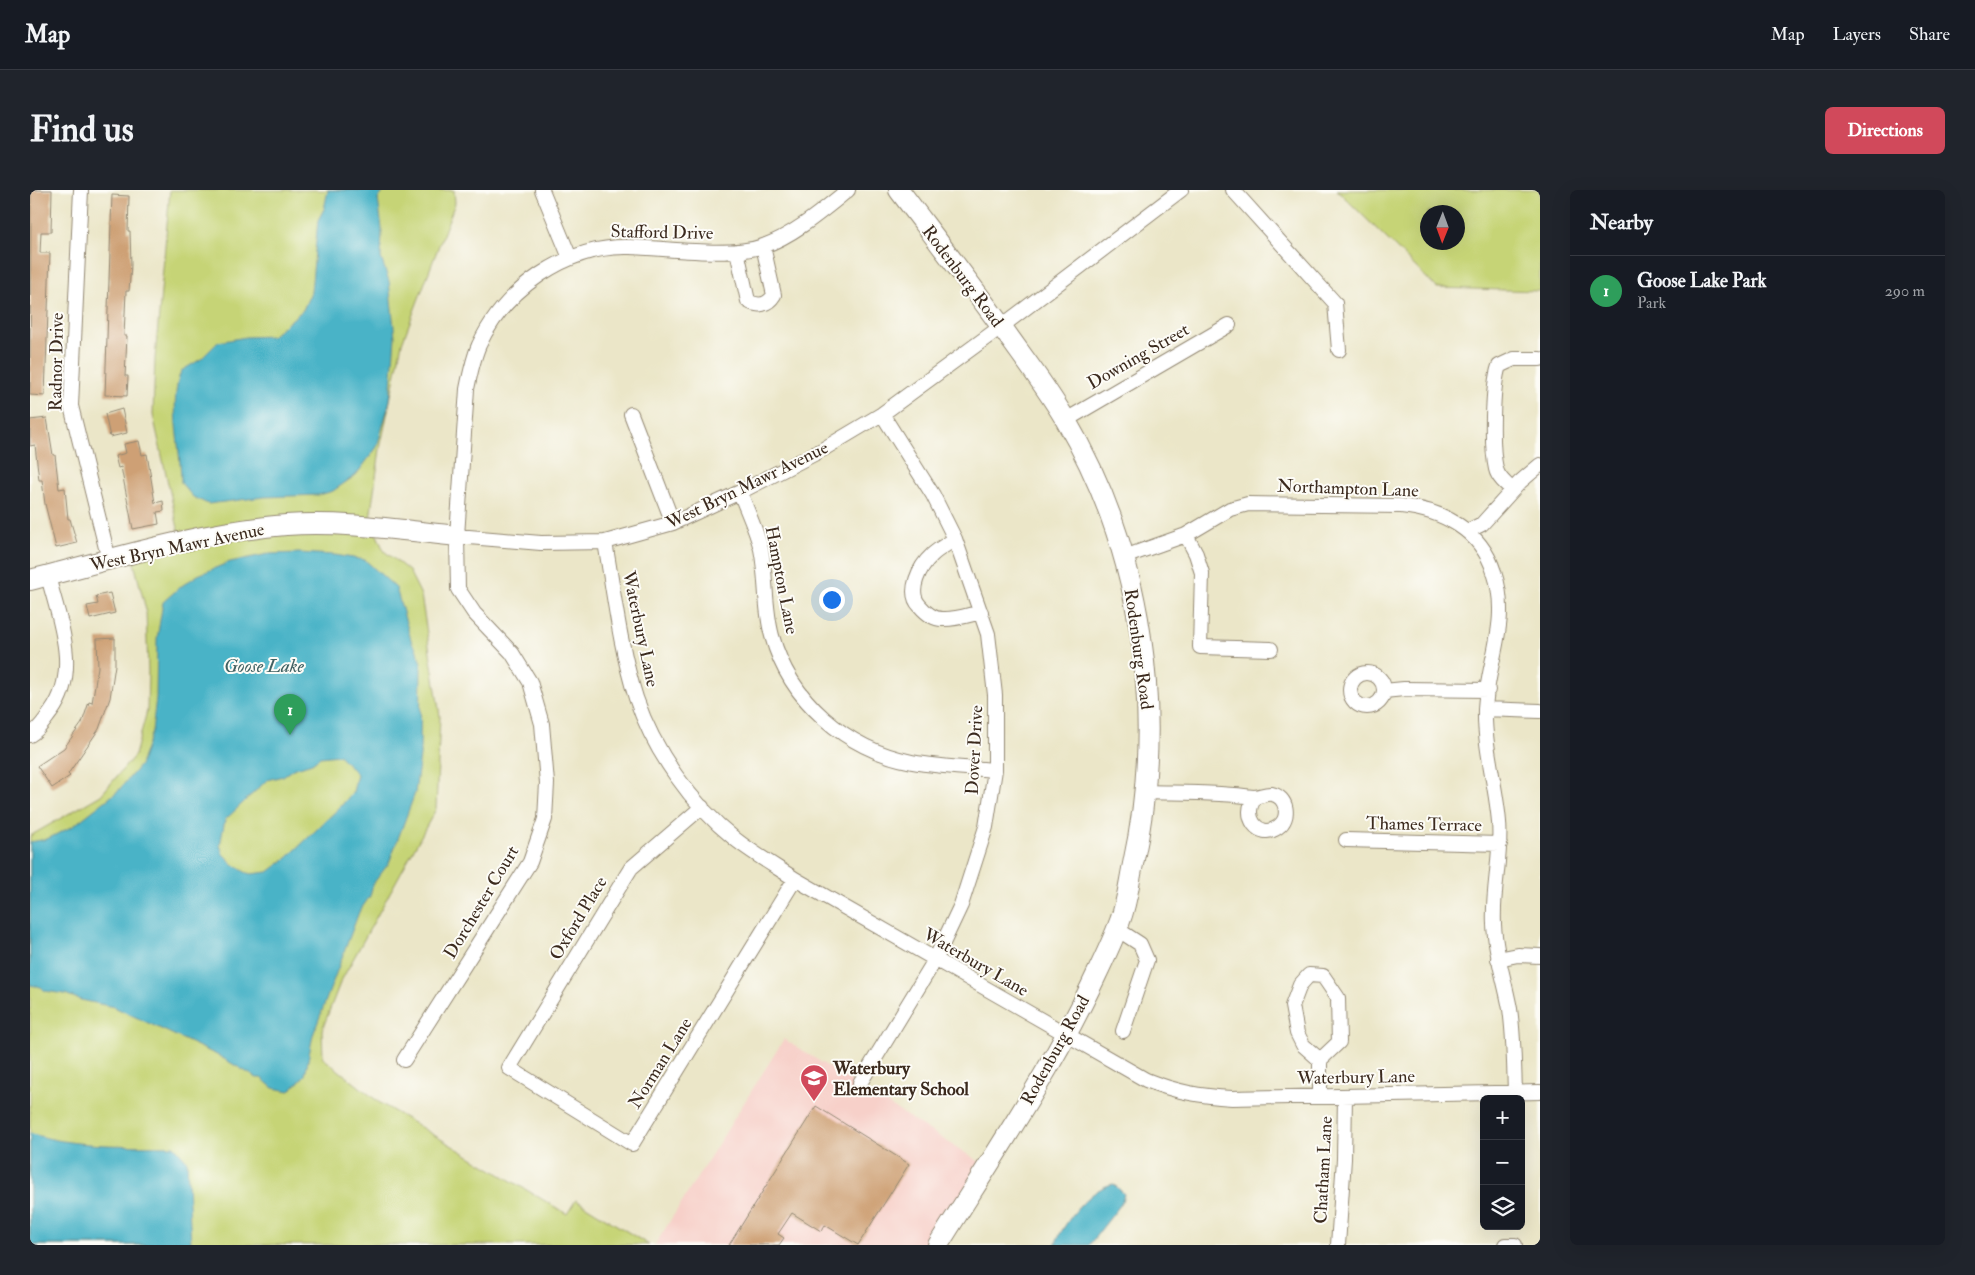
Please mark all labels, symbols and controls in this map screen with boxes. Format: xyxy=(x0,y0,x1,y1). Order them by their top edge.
text: Map xyxy=(25,19,70,50)
text: Map xyxy=(1771,23,1805,46)
text: Layers xyxy=(1833,23,1881,46)
text: Share xyxy=(1909,23,1950,46)
button: Directions xyxy=(1825,107,1945,154)
text: Find us xyxy=(30,108,134,152)
north arrow xyxy=(1420,205,1465,250)
text: Nearby xyxy=(1590,209,1653,236)
street label: Stafford Drive xyxy=(610,220,714,245)
street label: Rodenburg Road xyxy=(917,221,1009,332)
text: Goose Lake Park xyxy=(1637,269,1767,293)
text: 1 xyxy=(1603,281,1609,301)
text: 290 m xyxy=(1885,281,1925,301)
text: Park xyxy=(1637,293,1666,313)
street label: Radnor Drive xyxy=(44,312,69,412)
street label: Downing Street xyxy=(1083,318,1193,395)
street label: West Bryn Mawr Avenue xyxy=(661,436,833,535)
street label: Northampton Lane xyxy=(1277,475,1420,502)
street label: West Bryn Mawr Avenue xyxy=(87,518,267,577)
street label: Hampton Lane xyxy=(760,524,803,637)
street label: Waterbury Lane xyxy=(617,568,664,690)
your location xyxy=(819,587,845,613)
street label: Rodenburg Road xyxy=(1119,587,1158,711)
water label: Goose Lake xyxy=(224,654,305,678)
pin: 1 xyxy=(274,694,306,735)
street label: Dover Drive xyxy=(961,704,988,796)
street label: Thames Terrace xyxy=(1366,812,1483,837)
street label: Dorchester Court xyxy=(439,841,524,963)
street label: Oxford Place xyxy=(544,872,613,964)
street label: Waterbury Lane xyxy=(918,922,1033,1002)
street label: Rodenburg Road xyxy=(1016,991,1095,1109)
street label: Norman Lane xyxy=(623,1013,698,1113)
place label: Waterbury Elementary School xyxy=(832,1057,969,1101)
school or university icon: Waterbury Elementary School xyxy=(799,1063,829,1102)
street label: Waterbury Lane xyxy=(1296,1065,1416,1090)
map controls xyxy=(1480,1095,1525,1230)
button: + xyxy=(1480,1095,1525,1140)
street label: Chatham Lane xyxy=(1309,1115,1338,1224)
button: − xyxy=(1480,1140,1525,1185)
button: layers xyxy=(1480,1185,1525,1230)

